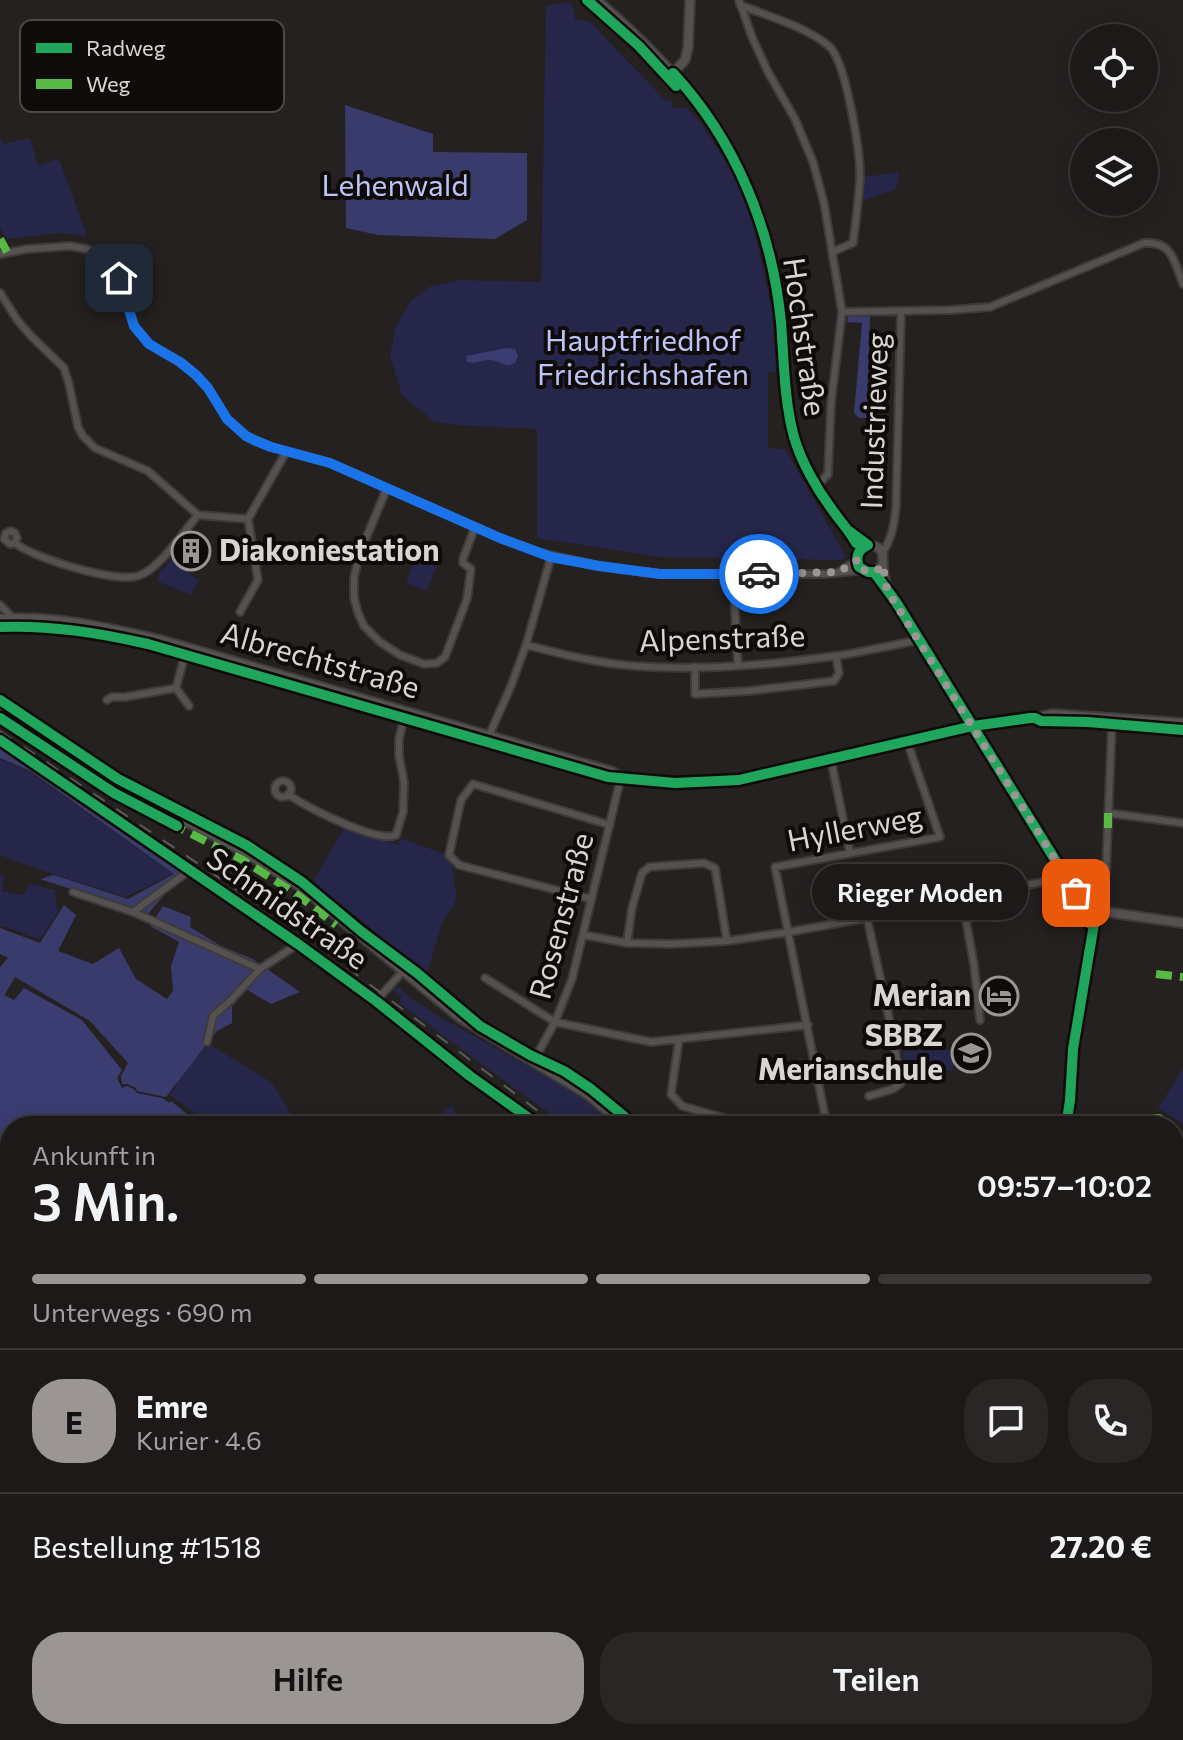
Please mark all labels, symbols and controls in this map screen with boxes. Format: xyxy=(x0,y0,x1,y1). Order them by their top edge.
legend xyxy=(20,20,284,112)
map controls xyxy=(1070,24,1158,216)
button: locate xyxy=(1070,24,1158,112)
text: Radweg xyxy=(86,34,166,61)
text: Weg xyxy=(86,70,131,97)
button: layers xyxy=(1070,128,1158,216)
park label: Lehenwald xyxy=(321,165,469,202)
pin xyxy=(85,244,153,312)
street label: Hochstraße xyxy=(777,255,836,418)
icon: home xyxy=(97,256,141,300)
park label: Hauptfriedhof Friedrichshafen xyxy=(537,320,749,391)
street label: Industrieweg xyxy=(851,332,894,510)
building icon: Diakoniestation xyxy=(170,530,212,572)
place label: Diakoniestation xyxy=(219,530,440,567)
courier xyxy=(719,534,799,614)
icon: car xyxy=(737,552,781,596)
street label: Albrechtstraße xyxy=(217,613,424,705)
street label: Alpenstraße xyxy=(638,615,806,658)
street label: Hyllerweg xyxy=(784,795,925,858)
street label: Rosenstraße xyxy=(520,828,600,1003)
street label: Schmidstraße xyxy=(201,838,376,976)
pin xyxy=(1042,859,1110,927)
callout: Rieger Moden xyxy=(812,865,1028,921)
icon: bag xyxy=(1054,871,1098,915)
text: Rieger Moden xyxy=(837,876,1003,907)
place label: Merian xyxy=(873,975,971,1012)
hotel icon: Merian xyxy=(978,975,1020,1017)
place label: SBBZ Merianschule xyxy=(758,1015,943,1086)
school or university icon: SBBZ Merianschule xyxy=(950,1032,992,1074)
text: Ankunft in xyxy=(32,1139,156,1170)
text: 09:57–10:02 xyxy=(977,1166,1152,1203)
text: 3 Min. xyxy=(32,1168,179,1232)
text: Unterwegs · 690 m xyxy=(32,1296,252,1327)
button: chat xyxy=(964,1379,1048,1463)
button: phone xyxy=(1068,1379,1152,1463)
text: Emre xyxy=(136,1387,208,1424)
text: E xyxy=(65,1403,83,1440)
text: Kurier · 4.6 xyxy=(136,1424,262,1455)
text: Bestellung #1518 xyxy=(32,1527,261,1564)
text: 27.20 € xyxy=(1049,1527,1152,1564)
button: Hilfe xyxy=(32,1632,584,1724)
button: Teilen xyxy=(600,1632,1152,1724)

